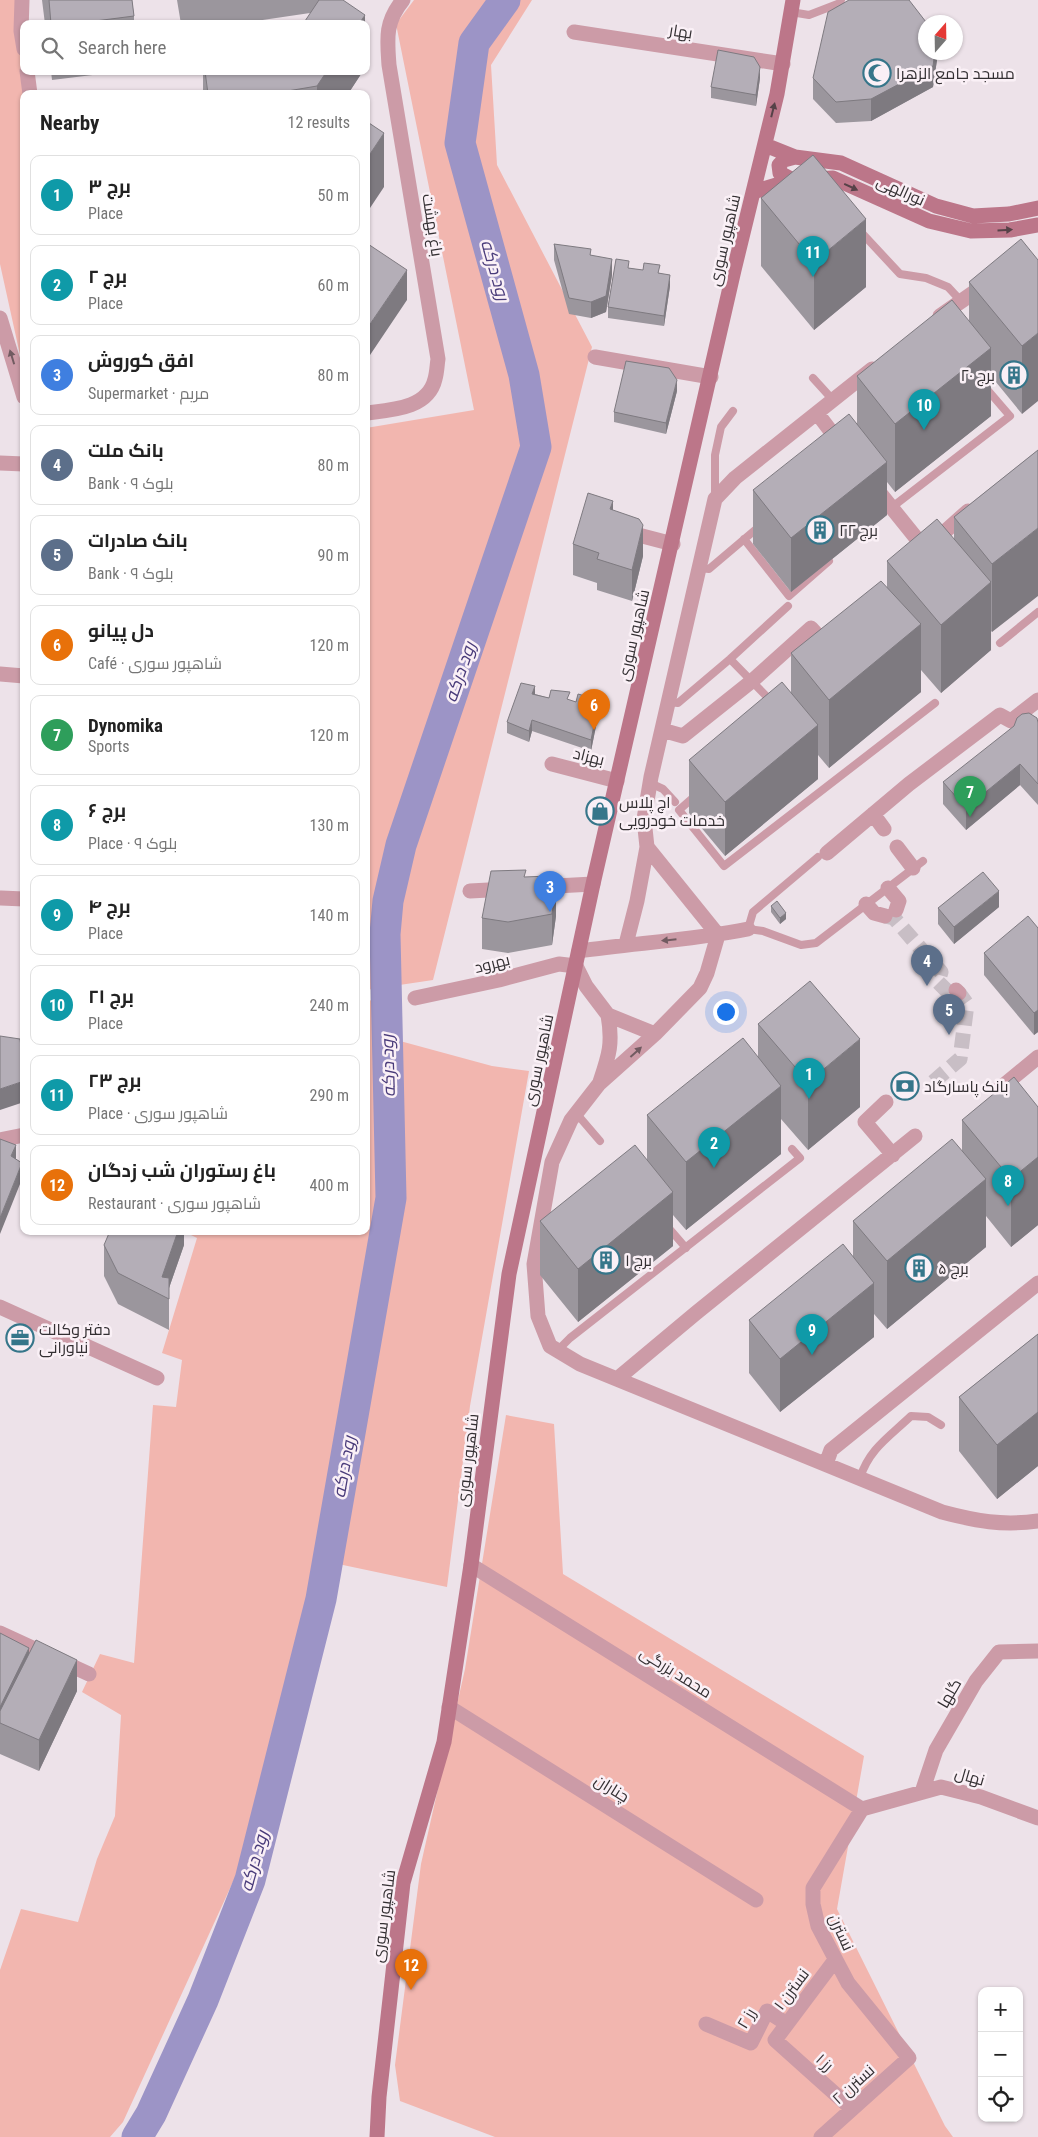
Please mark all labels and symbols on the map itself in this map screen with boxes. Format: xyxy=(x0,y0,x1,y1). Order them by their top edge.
north arrow xyxy=(918,15,963,60)
street label: بهار xyxy=(667,20,694,44)
mosque icon: مسجد جامع الزهرا xyxy=(862,58,892,88)
place label: مسجد جامع الزهرا xyxy=(896,64,1015,85)
one-way arrow xyxy=(769,103,777,118)
street label: نورالهی xyxy=(873,171,928,210)
one-way arrow xyxy=(844,183,858,191)
street label: باغ بهشت xyxy=(416,192,447,258)
street label: شاهپور سوری xyxy=(705,192,745,288)
one-way arrow xyxy=(997,226,1013,234)
pin: 11 xyxy=(797,236,829,277)
water label: رود درکه xyxy=(477,237,515,304)
one-way arrow xyxy=(8,349,16,364)
building icon: برج ۲۰ xyxy=(999,360,1029,390)
place label: برج ۲۰ xyxy=(961,366,995,387)
pin: 10 xyxy=(908,389,940,430)
building icon: برج ۲۲ xyxy=(805,515,835,545)
place label: برج ۲۲ xyxy=(839,521,878,542)
street label: شاهپور سوری xyxy=(614,587,654,683)
water label: رود درکه xyxy=(439,638,480,705)
pin: 6 xyxy=(578,689,610,730)
street label: بهزاد xyxy=(571,743,607,771)
pin: 7 xyxy=(954,776,986,817)
place label: اچ پلاس خدمات خودرویی xyxy=(619,793,725,831)
shop icon: اچ پلاس خدمات خودرویی xyxy=(585,796,615,826)
pin: 3 xyxy=(534,871,566,912)
one-way arrow xyxy=(661,936,677,944)
pin: 4 xyxy=(911,945,943,986)
street label: بهرود xyxy=(472,950,512,978)
pin: 5 xyxy=(933,994,965,1035)
your location xyxy=(713,999,739,1025)
street label: شاهپور سوری xyxy=(519,1012,558,1108)
water label: رود درکه xyxy=(376,1033,399,1098)
one-way arrow xyxy=(629,1046,642,1057)
pin: 1 xyxy=(793,1058,825,1099)
bank icon: بانک پاسارگاد xyxy=(890,1071,920,1101)
place label: بانک پاسارگاد xyxy=(924,1077,1008,1098)
pin: 2 xyxy=(698,1127,730,1168)
pin: 8 xyxy=(992,1165,1024,1206)
building icon: برج ۱ xyxy=(591,1245,621,1275)
place label: برج ۱ xyxy=(625,1251,652,1272)
building icon: برج ۵ xyxy=(904,1253,934,1283)
place label: برج ۵ xyxy=(938,1259,969,1280)
pin: 9 xyxy=(796,1314,828,1355)
place label: دفتر وکالت نیاورانی xyxy=(39,1320,111,1358)
office icon: دفتر وکالت نیاورانی xyxy=(5,1323,35,1353)
street label: شاهپور سوری xyxy=(452,1412,484,1508)
water label: رود درکه xyxy=(328,1433,359,1499)
street label: محمد بزرگی xyxy=(636,1643,715,1703)
street label: گلها xyxy=(933,1675,966,1712)
street label: نهال xyxy=(952,1763,987,1791)
street label: چناران xyxy=(590,1770,633,1808)
water label: رود درکه xyxy=(235,1827,273,1894)
street label: شاهپور سوری xyxy=(368,1868,400,1964)
street label: نسترن xyxy=(824,1911,858,1954)
pin: 12 xyxy=(395,1949,427,1990)
street label: نسترن ۱ xyxy=(770,1965,814,2014)
street label: رز ۲ xyxy=(733,2005,760,2032)
street label: رز ۱ xyxy=(812,2050,837,2075)
street label: نسترن ۲ xyxy=(828,2060,879,2109)

